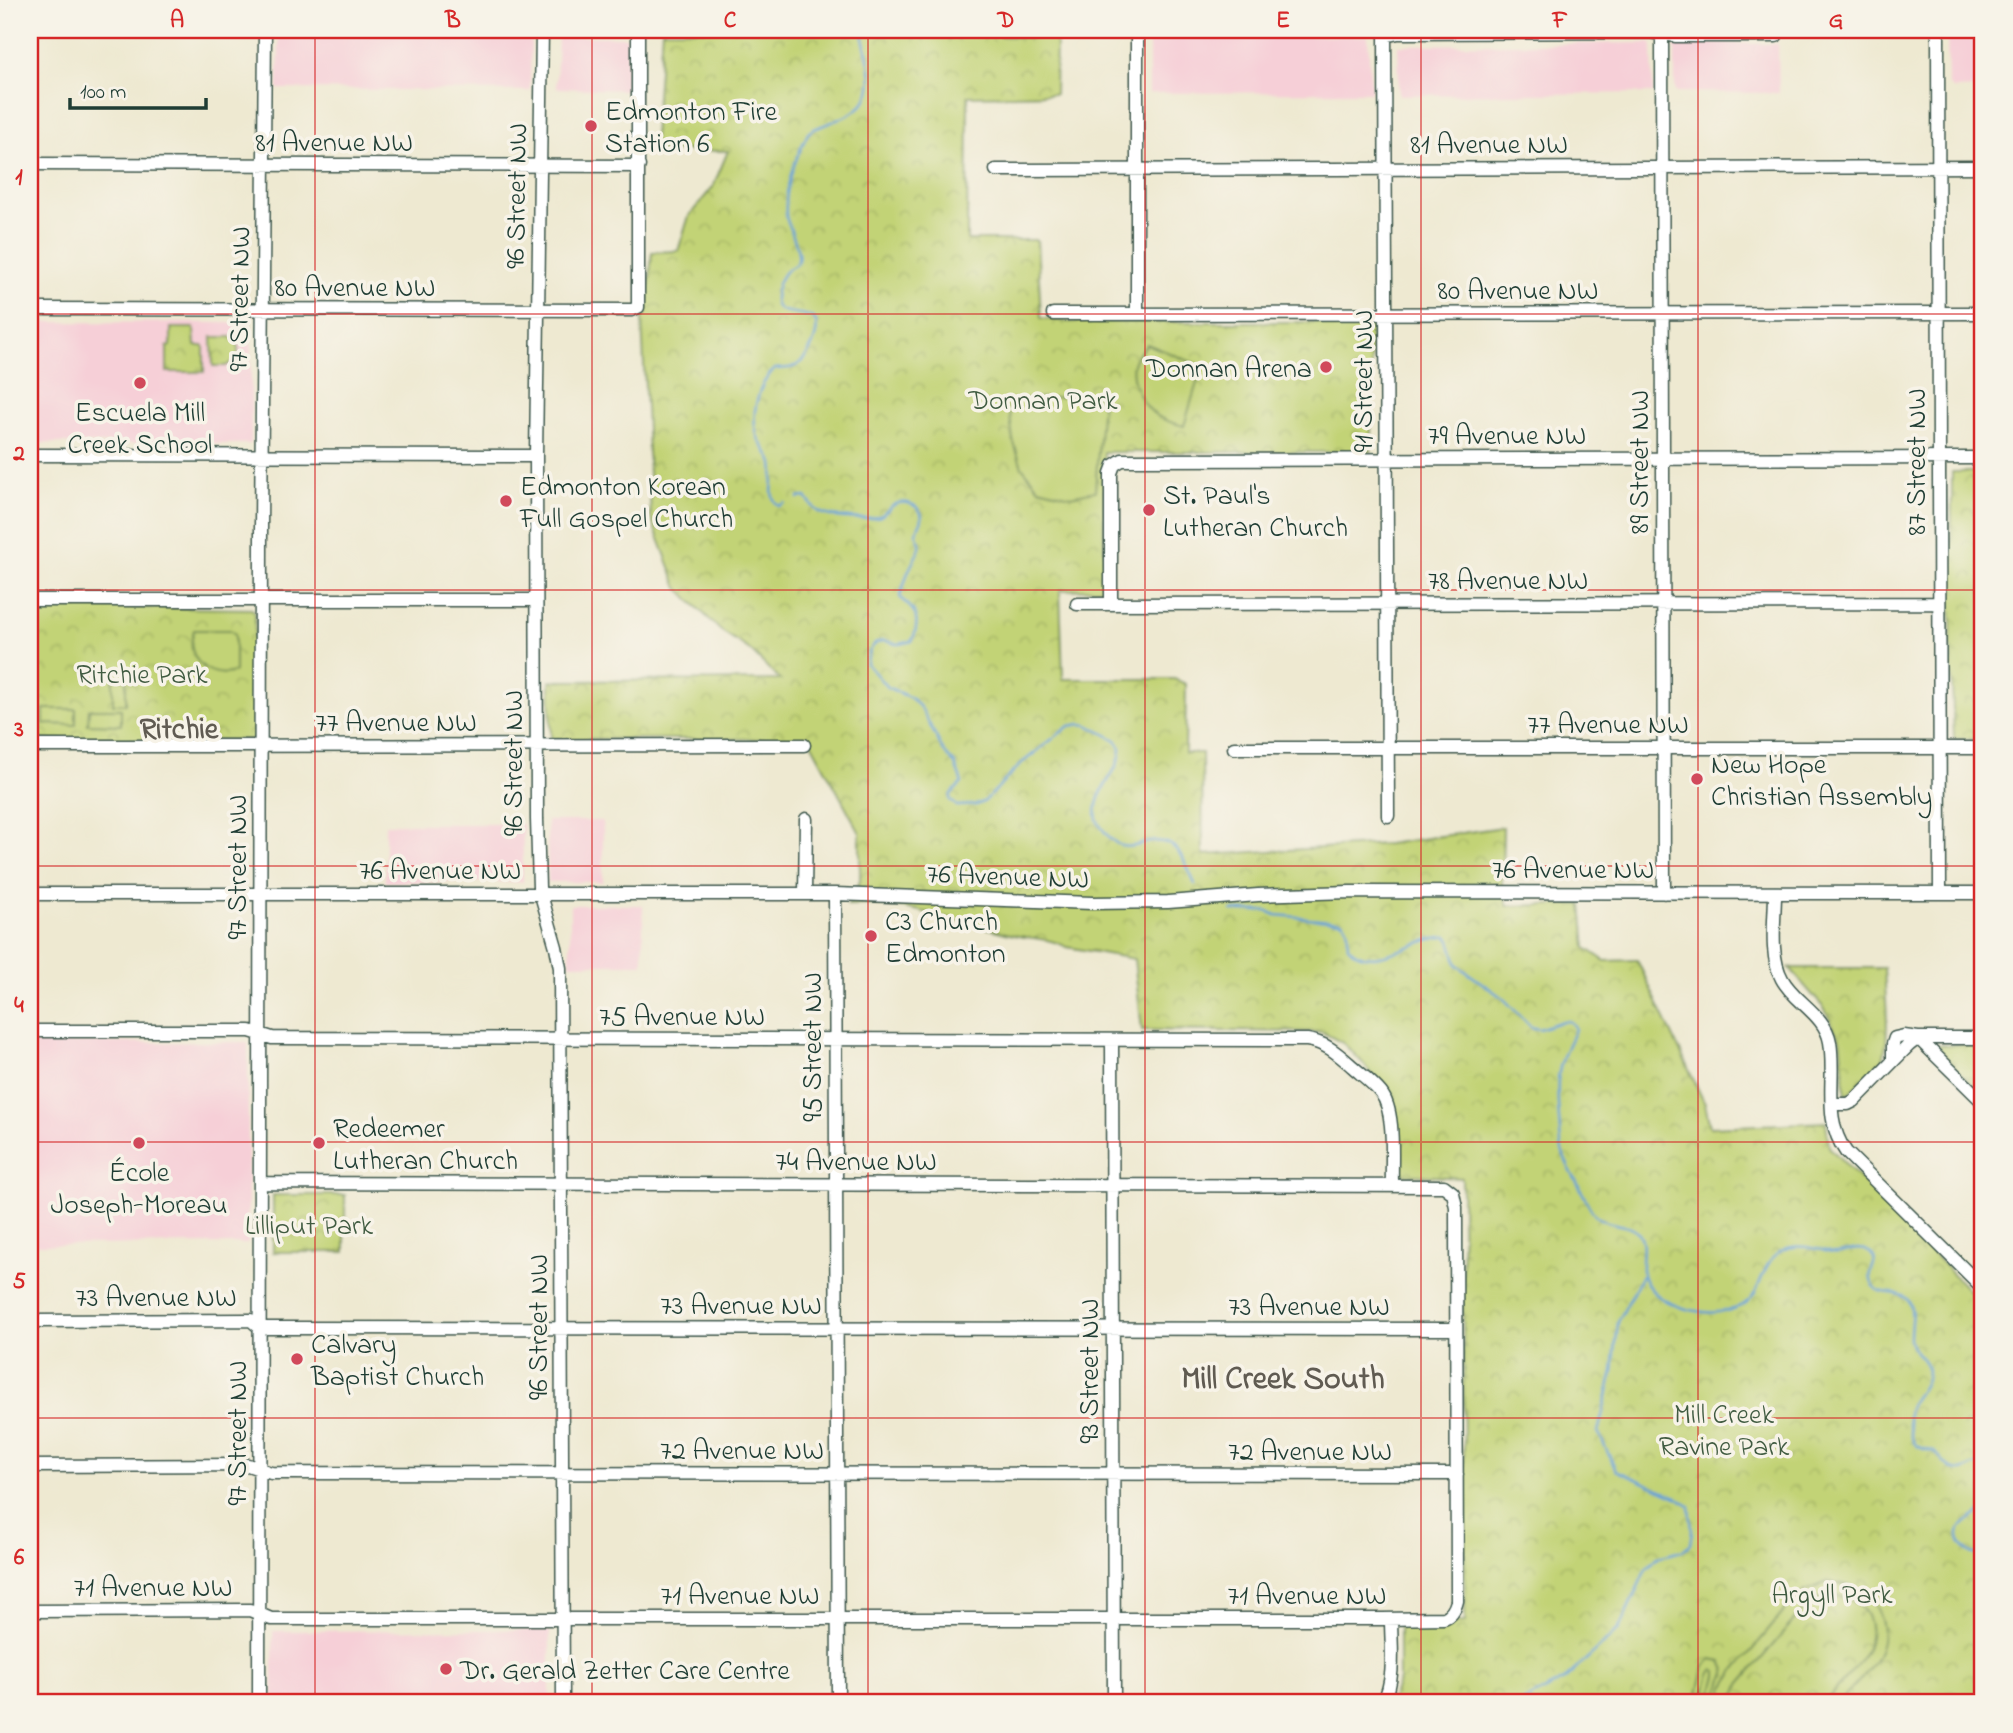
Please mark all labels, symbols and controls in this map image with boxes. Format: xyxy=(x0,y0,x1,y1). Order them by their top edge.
text: A xyxy=(170,5,184,38)
text: B xyxy=(444,5,461,38)
text: C xyxy=(724,5,737,38)
text: D xyxy=(997,5,1014,38)
text: E xyxy=(1276,5,1290,38)
text: F xyxy=(1552,5,1568,38)
text: G xyxy=(1829,5,1843,38)
scale bar xyxy=(70,66,206,110)
text: 100 m xyxy=(80,78,126,108)
place label: Edmonton Fire Station 6 xyxy=(605,93,777,166)
marker: Edmonton Fire Station 6 xyxy=(583,118,599,134)
street label: 96 Street NW xyxy=(497,123,540,269)
street label: 81 Avenue NW xyxy=(255,124,413,165)
street label: 81 Avenue NW xyxy=(1410,126,1568,167)
text: 1 xyxy=(15,162,23,195)
street label: 97 Street NW xyxy=(220,226,263,372)
street label: 80 Avenue NW xyxy=(275,269,435,310)
street label: 80 Avenue NW xyxy=(1438,272,1598,313)
street label: 91 Street NW xyxy=(1345,310,1386,452)
place label: Donnan Arena xyxy=(1145,350,1312,391)
marker: Donnan Arena xyxy=(1318,359,1334,375)
marker: Escuela Mill Creek School xyxy=(132,375,148,391)
park label: Donnan Park xyxy=(967,382,1118,423)
street label: 87 Street NW xyxy=(1898,388,1939,536)
street label: 89 Street NW xyxy=(1621,390,1662,534)
place label: Escuela Mill Creek School xyxy=(67,394,213,467)
street label: 79 Avenue NW xyxy=(1428,417,1586,458)
text: 2 xyxy=(12,438,25,471)
place label: Edmonton Korean Full Gospel Church xyxy=(519,468,733,541)
place label: St. Paul's Lutheran Church xyxy=(1163,477,1348,550)
marker: Edmonton Korean Full Gospel Church xyxy=(498,493,514,509)
marker: St. Paul's Lutheran Church xyxy=(1141,502,1157,518)
street label: 78 Avenue NW xyxy=(1428,562,1588,603)
park label: Ritchie Park xyxy=(77,656,208,697)
street label: 96 Street NW xyxy=(495,690,536,836)
street label: 77 Avenue NW xyxy=(315,704,477,745)
street label: 77 Avenue NW xyxy=(1527,706,1689,747)
district label: Ritchie xyxy=(140,709,220,753)
text: 3 xyxy=(13,714,24,747)
place label: New Hope Christian Assembly xyxy=(1711,746,1932,819)
marker: New Hope Christian Assembly xyxy=(1689,771,1705,787)
street label: 97 Street NW xyxy=(219,794,260,940)
street label: 76 Avenue NW xyxy=(1492,851,1654,892)
street label: 76 Avenue NW xyxy=(359,852,521,893)
street label: 76 Avenue NW xyxy=(926,855,1090,902)
place label: C3 Church Edmonton xyxy=(885,903,1006,976)
marker: C3 Church Edmonton xyxy=(863,928,879,944)
street label: 95 Street NW xyxy=(794,972,835,1122)
text: 4 xyxy=(14,990,24,1023)
street label: 75 Avenue NW xyxy=(599,998,765,1039)
place label: Redeemer Lutheran Church xyxy=(333,1110,518,1183)
marker: École Joseph-Moreau xyxy=(131,1135,147,1151)
marker: Redeemer Lutheran Church xyxy=(311,1135,327,1151)
street label: 74 Avenue NW xyxy=(775,1143,937,1184)
place label: École Joseph-Moreau xyxy=(50,1154,228,1227)
park label: Lilliput Park xyxy=(245,1207,374,1248)
street label: 96 Street NW xyxy=(520,1254,561,1400)
text: 5 xyxy=(12,1266,26,1299)
street label: 73 Avenue NW xyxy=(75,1279,237,1320)
street label: 73 Avenue NW xyxy=(660,1287,822,1328)
street label: 73 Avenue NW xyxy=(1228,1288,1390,1329)
street label: 93 Street NW xyxy=(1071,1298,1112,1444)
place label: Calvary Baptist Church xyxy=(310,1326,484,1399)
marker: Calvary Baptist Church xyxy=(289,1351,305,1367)
district label: Mill Creek South xyxy=(1181,1357,1385,1404)
street label: 97 Street NW xyxy=(219,1360,260,1506)
park label: Mill Creek Ravine Park xyxy=(1659,1396,1790,1469)
street label: 72 Avenue NW xyxy=(660,1432,824,1473)
street label: 72 Avenue NW xyxy=(1228,1433,1392,1474)
text: 6 xyxy=(14,1542,25,1575)
street label: 71 Avenue NW xyxy=(74,1569,232,1610)
park label: Argyll Park xyxy=(1771,1576,1893,1617)
street label: 71 Avenue NW xyxy=(661,1577,819,1618)
street label: 71 Avenue NW xyxy=(1228,1577,1386,1618)
place label: Dr. Gerald Zetter Care Centre xyxy=(459,1652,790,1693)
marker: Dr. Gerald Zetter Care Centre xyxy=(438,1661,454,1677)

